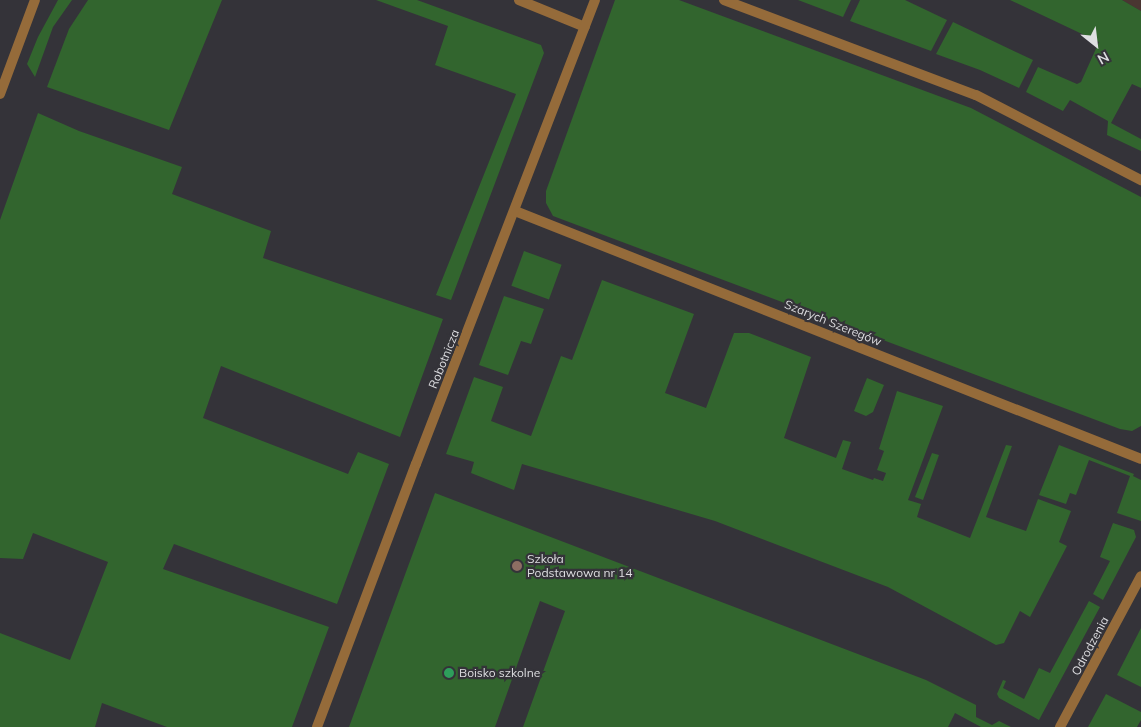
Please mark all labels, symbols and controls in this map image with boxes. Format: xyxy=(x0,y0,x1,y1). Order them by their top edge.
north arrow xyxy=(1071,20,1121,70)
text: N xyxy=(1094,48,1112,69)
street label: Szarych Szeregów xyxy=(782,297,884,349)
street label: Robotnicza xyxy=(426,327,462,391)
place label: Szkoła Podstawowa nr 14 xyxy=(527,552,632,580)
marker: Szkoła Podstawowa nr 14 xyxy=(511,560,523,572)
street label: Odrodzenia xyxy=(1068,614,1112,678)
place label: Boisko szkolne xyxy=(459,666,540,680)
marker: Boisko szkolne xyxy=(443,667,455,679)

